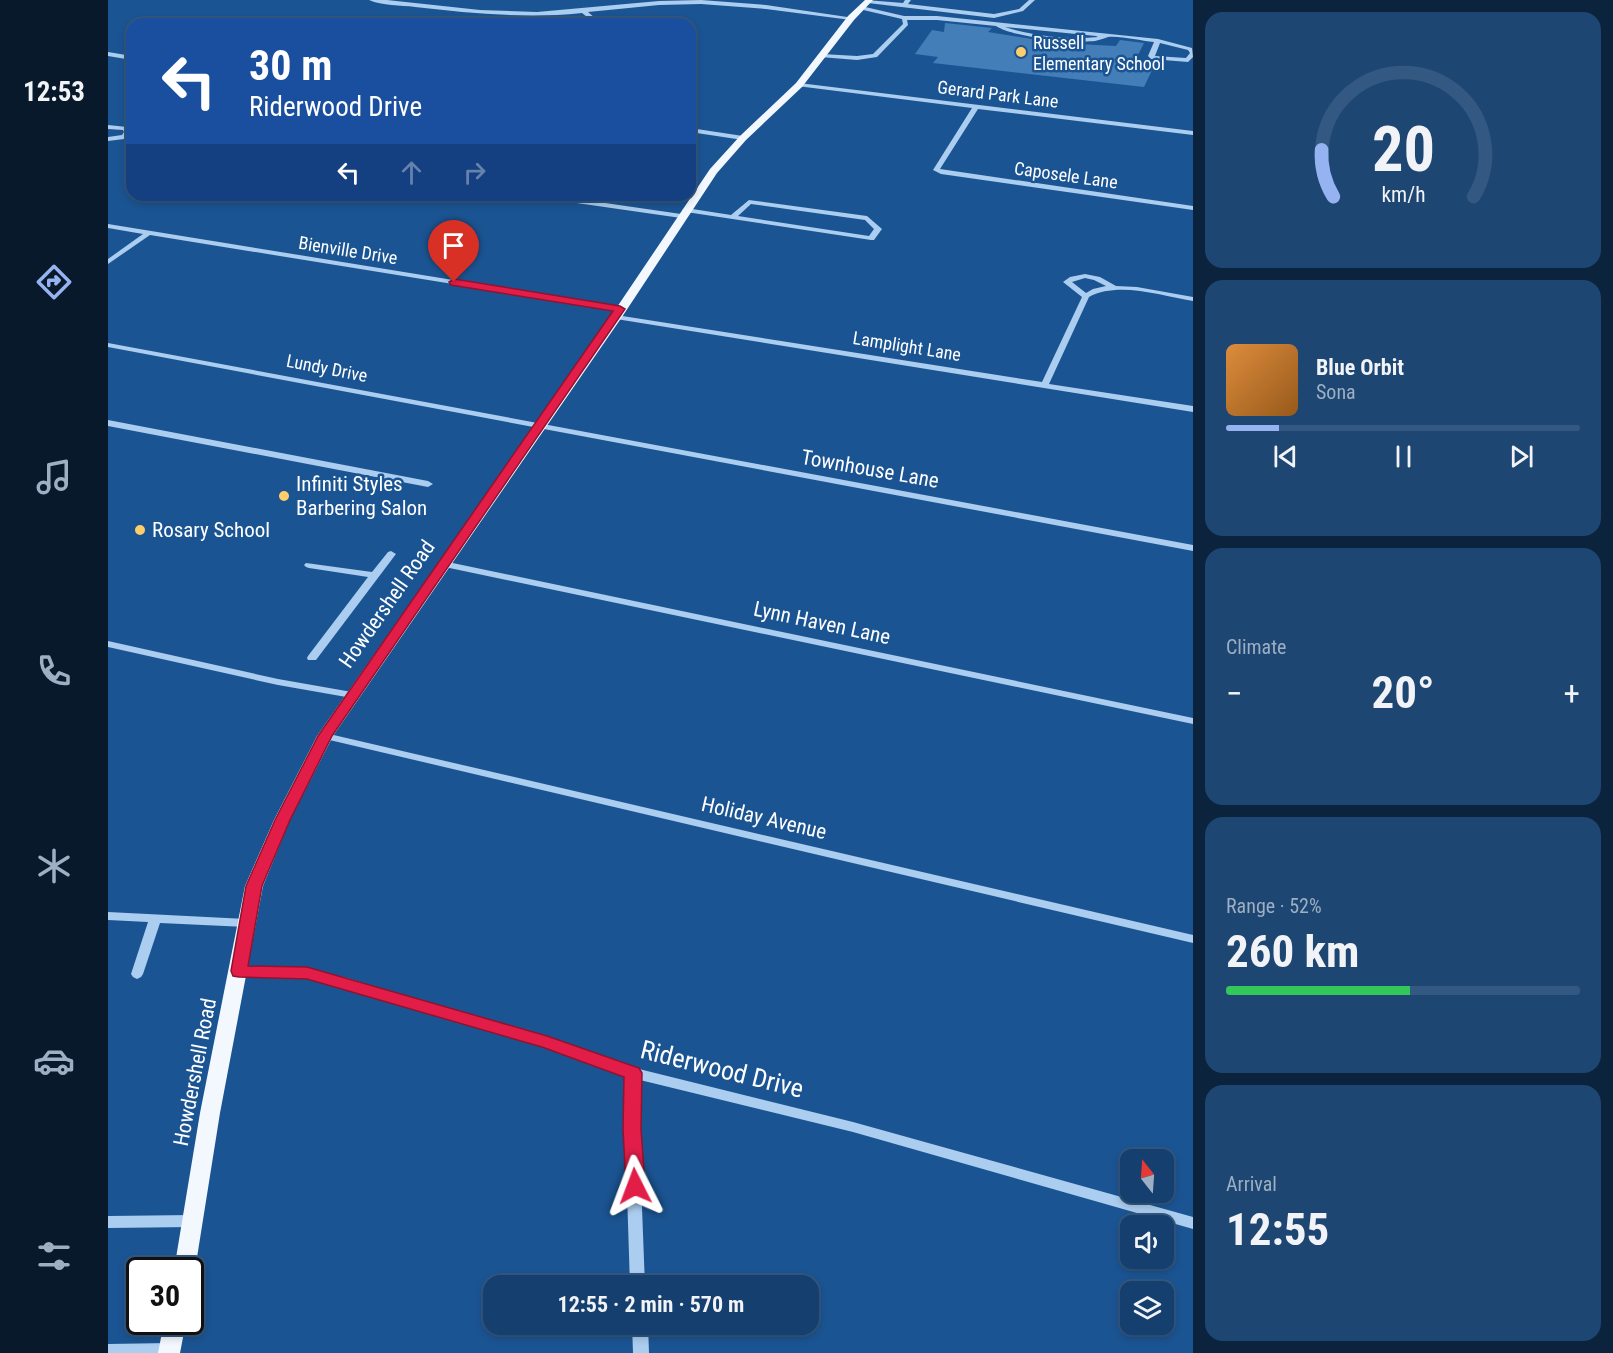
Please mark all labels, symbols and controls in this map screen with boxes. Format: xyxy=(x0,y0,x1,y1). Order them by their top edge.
place label: Russell Elementary School xyxy=(1033,32,1165,74)
text: 30 m xyxy=(249,41,332,90)
icon: left xyxy=(150,42,228,120)
marker: Russell Elementary School xyxy=(1014,45,1028,59)
text: 12:53 xyxy=(23,76,85,108)
street label: Gerard Park Lane xyxy=(936,76,1060,112)
text: Riderwood Drive xyxy=(249,91,422,123)
text: 20 xyxy=(1371,113,1435,186)
icon: left xyxy=(332,156,365,189)
icon: ahead xyxy=(395,156,428,189)
icon: right xyxy=(458,156,491,189)
street label: Caposele Lane xyxy=(1013,157,1119,193)
text: km/h xyxy=(1381,182,1425,207)
pin xyxy=(428,220,479,282)
icon: arrive xyxy=(437,229,470,262)
street label: Bienville Drive xyxy=(297,232,399,268)
icon: directions xyxy=(33,261,75,303)
street label: Lamplight Lane xyxy=(851,327,963,365)
street label: Lundy Drive xyxy=(285,350,369,386)
text: Blue Orbit xyxy=(1316,355,1404,380)
text: Sona xyxy=(1316,380,1356,404)
icon: previous xyxy=(1269,440,1302,473)
icon: pause xyxy=(1387,440,1420,473)
icon: next xyxy=(1505,440,1538,473)
street label: Townhouse Lane xyxy=(799,445,941,493)
icon: music xyxy=(33,456,75,498)
place label: Infiniti Styles Barbering Salon xyxy=(296,472,427,520)
marker: Infiniti Styles Barbering Salon xyxy=(277,489,291,503)
place label: Rosary School xyxy=(152,518,270,542)
marker: Rosary School xyxy=(133,523,147,537)
street label: Howdershell Road xyxy=(334,536,440,672)
street label: Lynn Haven Lane xyxy=(751,597,893,649)
text: Climate xyxy=(1226,635,1286,659)
icon: phone xyxy=(33,650,75,692)
text: 20° xyxy=(1372,666,1435,719)
text: − xyxy=(1226,674,1243,713)
text: + xyxy=(1564,674,1580,713)
street label: Holiday Avenue xyxy=(699,792,829,844)
icon: climate xyxy=(33,845,75,887)
text: Range · 52% xyxy=(1226,894,1322,918)
text: 260 km xyxy=(1226,925,1359,978)
street label: Howdershell Road xyxy=(169,996,221,1148)
street label: Riderwood Drive xyxy=(637,1034,807,1104)
icon: car xyxy=(33,1040,75,1082)
north arrow xyxy=(1120,1149,1174,1203)
map controls xyxy=(1120,1149,1174,1335)
position arrow xyxy=(603,1154,667,1218)
text: Arrival xyxy=(1226,1172,1277,1196)
text: 12:55 xyxy=(1226,1203,1329,1256)
button: sound xyxy=(1120,1215,1174,1269)
icon: filters xyxy=(33,1235,75,1277)
speed limit sign: 30 xyxy=(126,1257,204,1335)
button: layers xyxy=(1120,1281,1174,1335)
text: 12:55 · 2 min · 570 m xyxy=(558,1292,744,1317)

